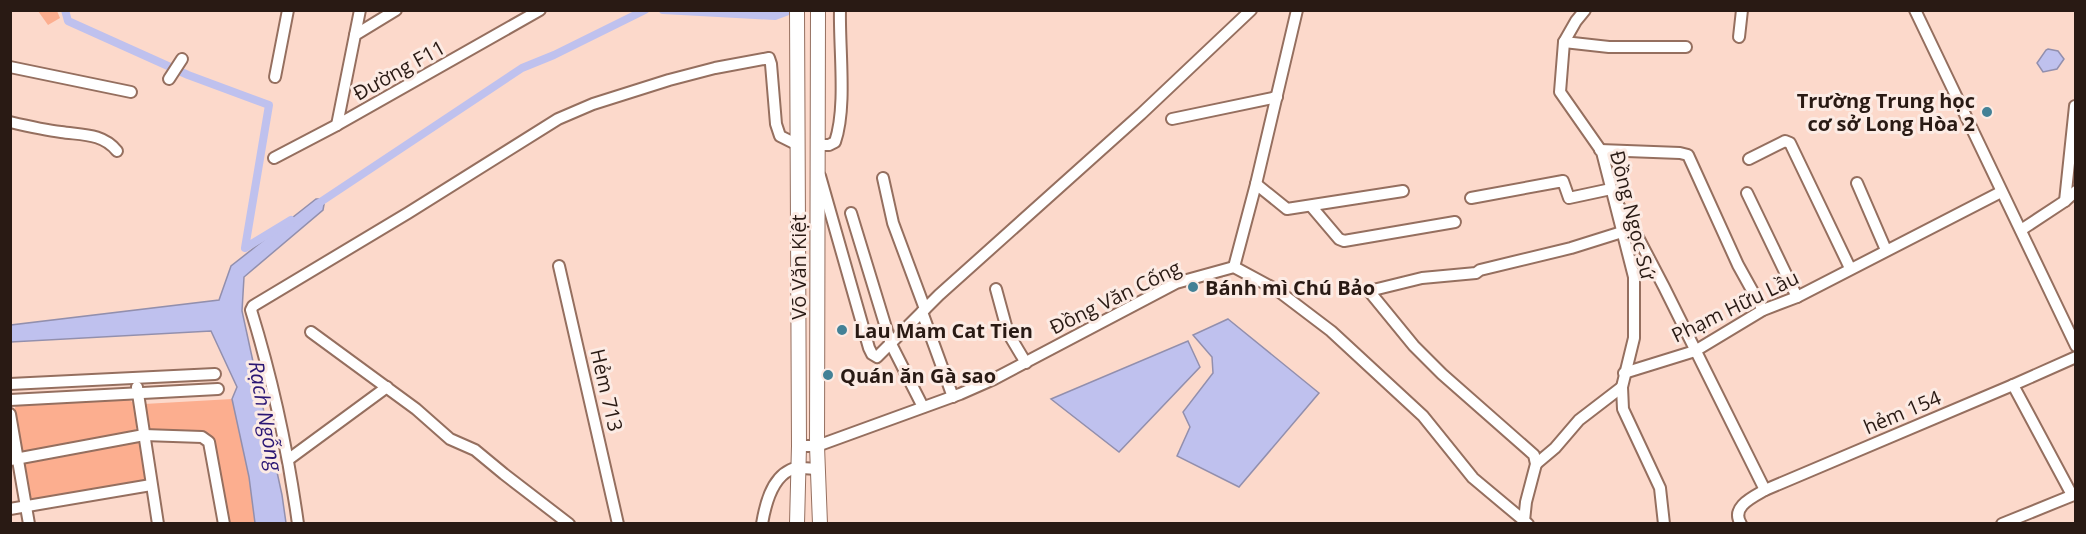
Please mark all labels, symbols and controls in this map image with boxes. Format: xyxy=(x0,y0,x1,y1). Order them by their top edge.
street label: Đường F11 xyxy=(348,34,450,106)
place label: Trường Trung học cơ sở Long Hòa 2 xyxy=(1797,87,1975,137)
marker: Trường Trung học cơ sở Long Hòa 2 xyxy=(1980,105,1994,119)
street label: Đồng Ngọc Sứ xyxy=(1604,148,1662,283)
street label: Võ Văn Kiệt xyxy=(785,214,812,320)
street label: Đồng Văn Cống xyxy=(1045,253,1185,341)
street label: Phạm Hữu Lầu xyxy=(1667,264,1803,348)
place label: Bánh mì Chú Bảo xyxy=(1205,274,1375,301)
marker: Bánh mì Chú Bảo xyxy=(1186,280,1200,294)
place label: Lau Mam Cat Tien xyxy=(854,317,1033,344)
marker: Lau Mam Cat Tien xyxy=(835,323,849,337)
street label: Hẻm 713 xyxy=(584,346,630,434)
water label: Rạch Ngỗng xyxy=(243,359,290,474)
place label: Quán ăn Gà sao xyxy=(840,362,996,389)
marker: Quán ăn Gà sao xyxy=(821,368,835,382)
street label: hẻm 154 xyxy=(1859,383,1945,440)

